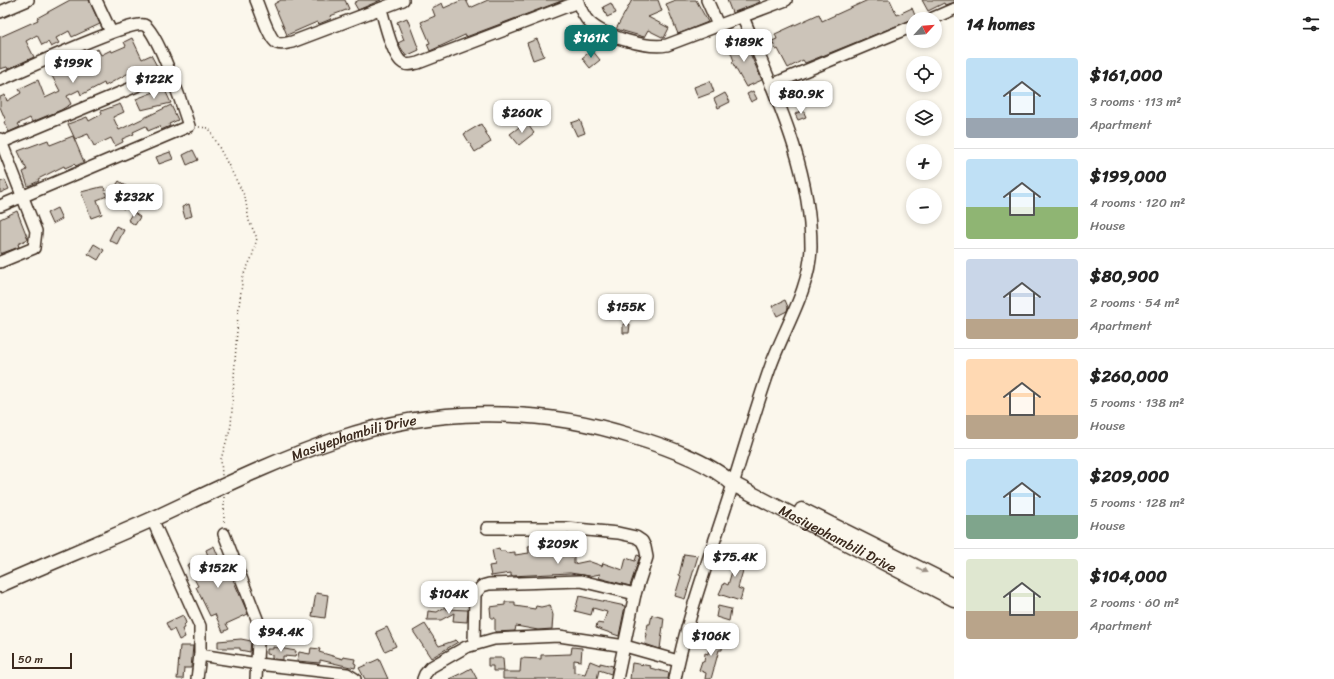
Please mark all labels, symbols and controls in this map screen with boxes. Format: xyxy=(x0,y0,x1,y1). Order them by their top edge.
text: 14 homes xyxy=(966,9,1035,39)
north arrow xyxy=(906,12,942,48)
map controls xyxy=(906,12,942,224)
icon: filters xyxy=(1300,13,1322,35)
pin: $161K xyxy=(563,25,619,59)
text: $161K xyxy=(573,26,609,49)
pin: $189K xyxy=(716,29,772,63)
text: $189K xyxy=(725,30,763,53)
pin: $199K xyxy=(45,50,101,84)
text: $199K xyxy=(54,51,92,74)
button: locate xyxy=(906,56,942,92)
text: $161,000 xyxy=(1090,60,1163,90)
pin: $122K xyxy=(126,66,182,100)
text: $122K xyxy=(135,67,173,90)
icon: home xyxy=(998,74,1046,122)
pin: $80.9K xyxy=(768,81,834,115)
text: $80.9K xyxy=(779,82,823,105)
text: 3 rooms · 113 m² xyxy=(1090,90,1181,113)
pin: $260K xyxy=(494,100,550,134)
button: layers xyxy=(906,100,942,136)
text: $260K xyxy=(502,101,542,124)
text: Apartment xyxy=(1090,113,1151,136)
button: + xyxy=(906,144,942,180)
text: $199,000 xyxy=(1090,161,1166,191)
icon: home xyxy=(998,175,1046,223)
pin: $232K xyxy=(106,184,162,218)
text: $232K xyxy=(115,185,153,208)
button: − xyxy=(906,188,942,224)
text: 4 rooms · 120 m² xyxy=(1090,191,1185,214)
text: House xyxy=(1090,214,1125,237)
text: $80,900 xyxy=(1090,261,1159,291)
icon: home xyxy=(998,275,1046,323)
text: 2 rooms · 54 m² xyxy=(1090,291,1180,314)
pin: $155K xyxy=(598,294,654,328)
text: $155K xyxy=(607,295,645,318)
text: Apartment xyxy=(1090,314,1151,337)
text: $260,000 xyxy=(1090,361,1168,391)
icon: home xyxy=(998,375,1046,423)
text: 5 rooms · 138 m² xyxy=(1090,391,1184,414)
street label: Masiyephambili Drive xyxy=(287,408,418,468)
text: House xyxy=(1090,414,1125,437)
text: $209,000 xyxy=(1090,461,1169,491)
icon: home xyxy=(998,475,1046,523)
text: 5 rooms · 128 m² xyxy=(1090,491,1185,514)
street label: Masiyephambili Drive xyxy=(774,498,901,580)
text: House xyxy=(1090,514,1125,537)
pin: $209K xyxy=(530,531,586,565)
text: $209K xyxy=(538,532,578,555)
pin: $75.4K xyxy=(702,544,768,578)
text: $75.4K xyxy=(713,545,757,568)
pin: $152K xyxy=(190,555,246,589)
text: $152K xyxy=(199,556,237,579)
text: $104,000 xyxy=(1090,561,1167,591)
one-way arrow xyxy=(917,567,928,573)
icon: home xyxy=(998,575,1046,623)
pin: $104K xyxy=(421,581,477,615)
text: $104K xyxy=(430,582,468,605)
text: 2 rooms · 60 m² xyxy=(1090,591,1179,614)
text: Apartment xyxy=(1090,614,1151,637)
pin: $94.4K xyxy=(248,619,314,653)
text: $94.4K xyxy=(259,620,303,643)
pin: $106K xyxy=(683,623,739,657)
text: $106K xyxy=(692,624,730,647)
text: 50 m xyxy=(18,650,43,669)
scale bar xyxy=(12,651,72,670)

